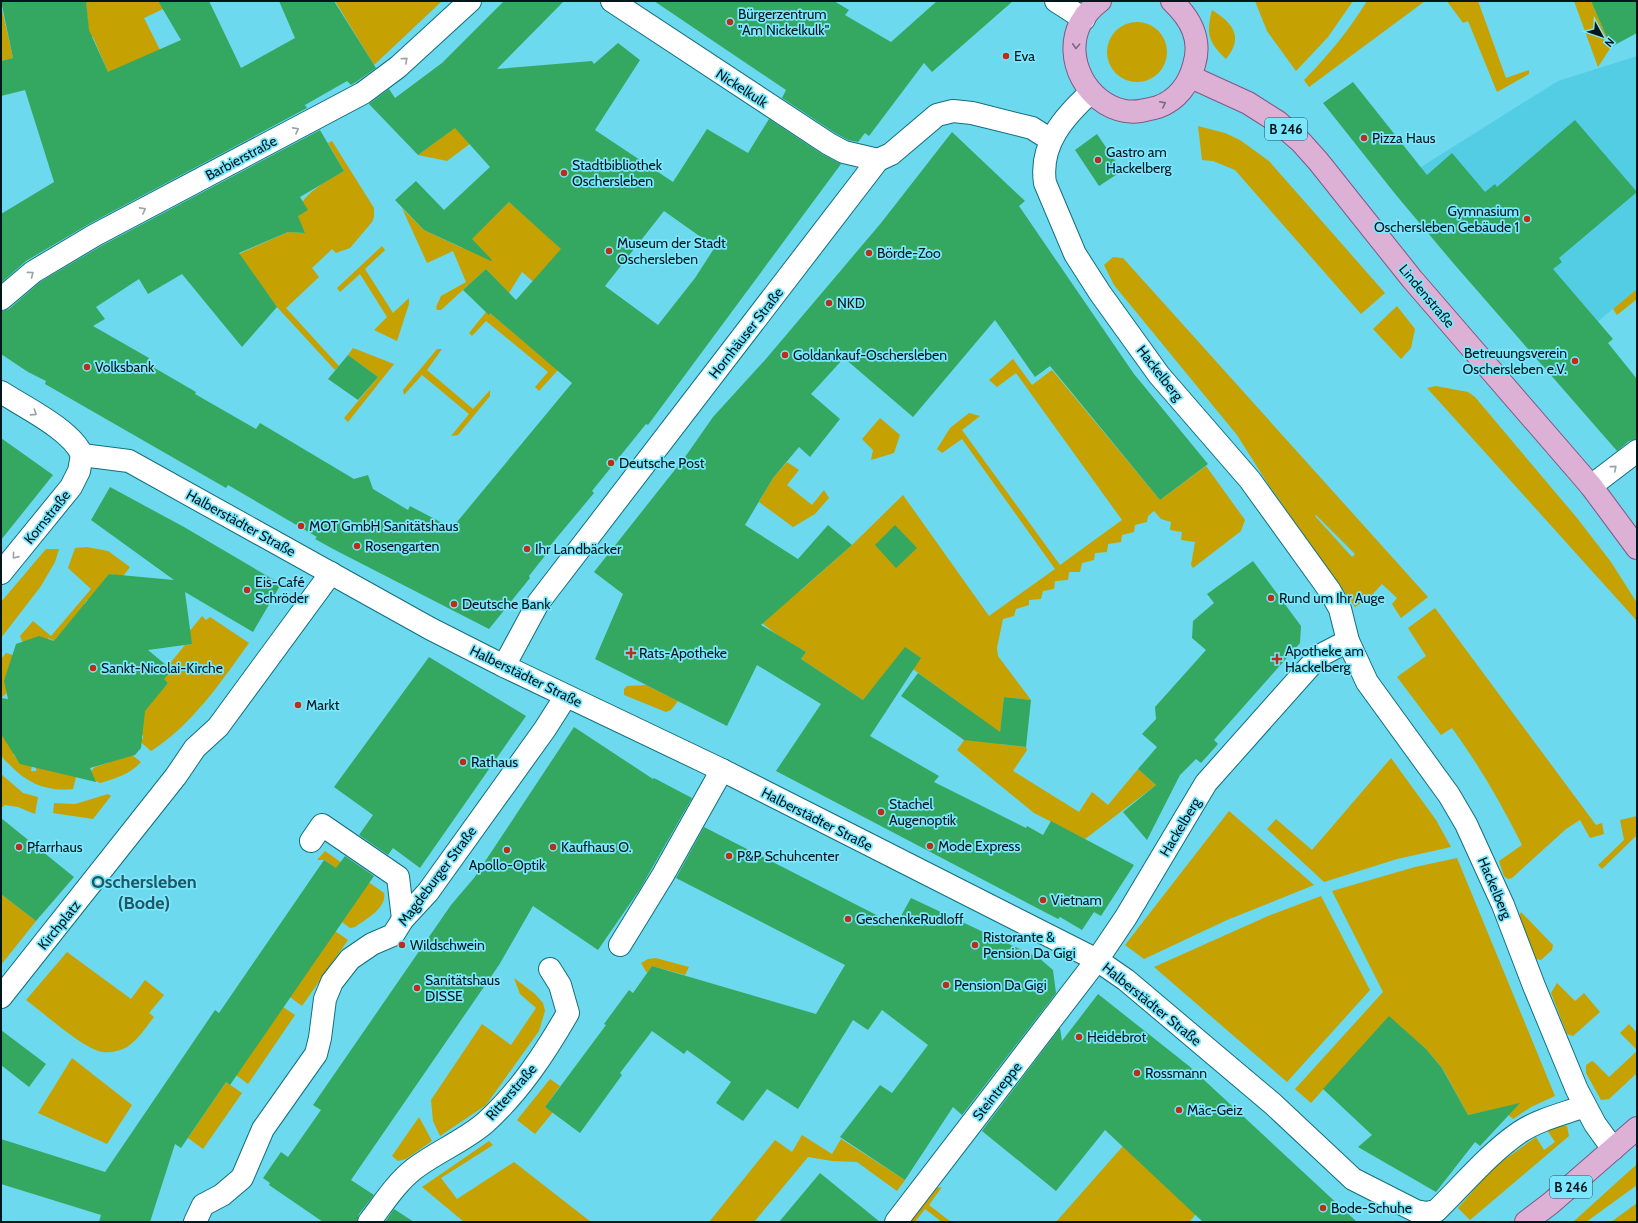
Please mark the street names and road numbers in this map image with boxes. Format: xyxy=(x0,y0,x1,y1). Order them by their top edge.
street label: Nickelkulk xyxy=(712,64,772,112)
road number: B 246 xyxy=(1265,118,1307,140)
street label: Barbierstraße xyxy=(202,132,280,184)
street label: Lindenstraße xyxy=(1395,261,1459,331)
street label: Hornhäuser Straße xyxy=(705,284,787,382)
street label: Hackelberg xyxy=(1133,342,1188,405)
street label: Halberstädter Straße xyxy=(183,485,299,561)
street label: Kornstraße xyxy=(20,486,74,548)
street label: Halberstädter Straße xyxy=(467,641,585,711)
street label: Halberstädter Straße xyxy=(758,783,876,855)
street label: Hackelberg xyxy=(1155,793,1205,860)
street label: Magdeburger Straße xyxy=(394,823,480,929)
street label: Hackelberg xyxy=(1474,854,1516,923)
street label: Kirchplatz xyxy=(34,896,85,953)
street label: Halberstädter Straße xyxy=(1099,958,1205,1050)
street label: Steintreppe xyxy=(969,1058,1025,1124)
street label: Ritterstraße xyxy=(482,1060,540,1124)
road number: B 246 xyxy=(1550,1176,1592,1198)

